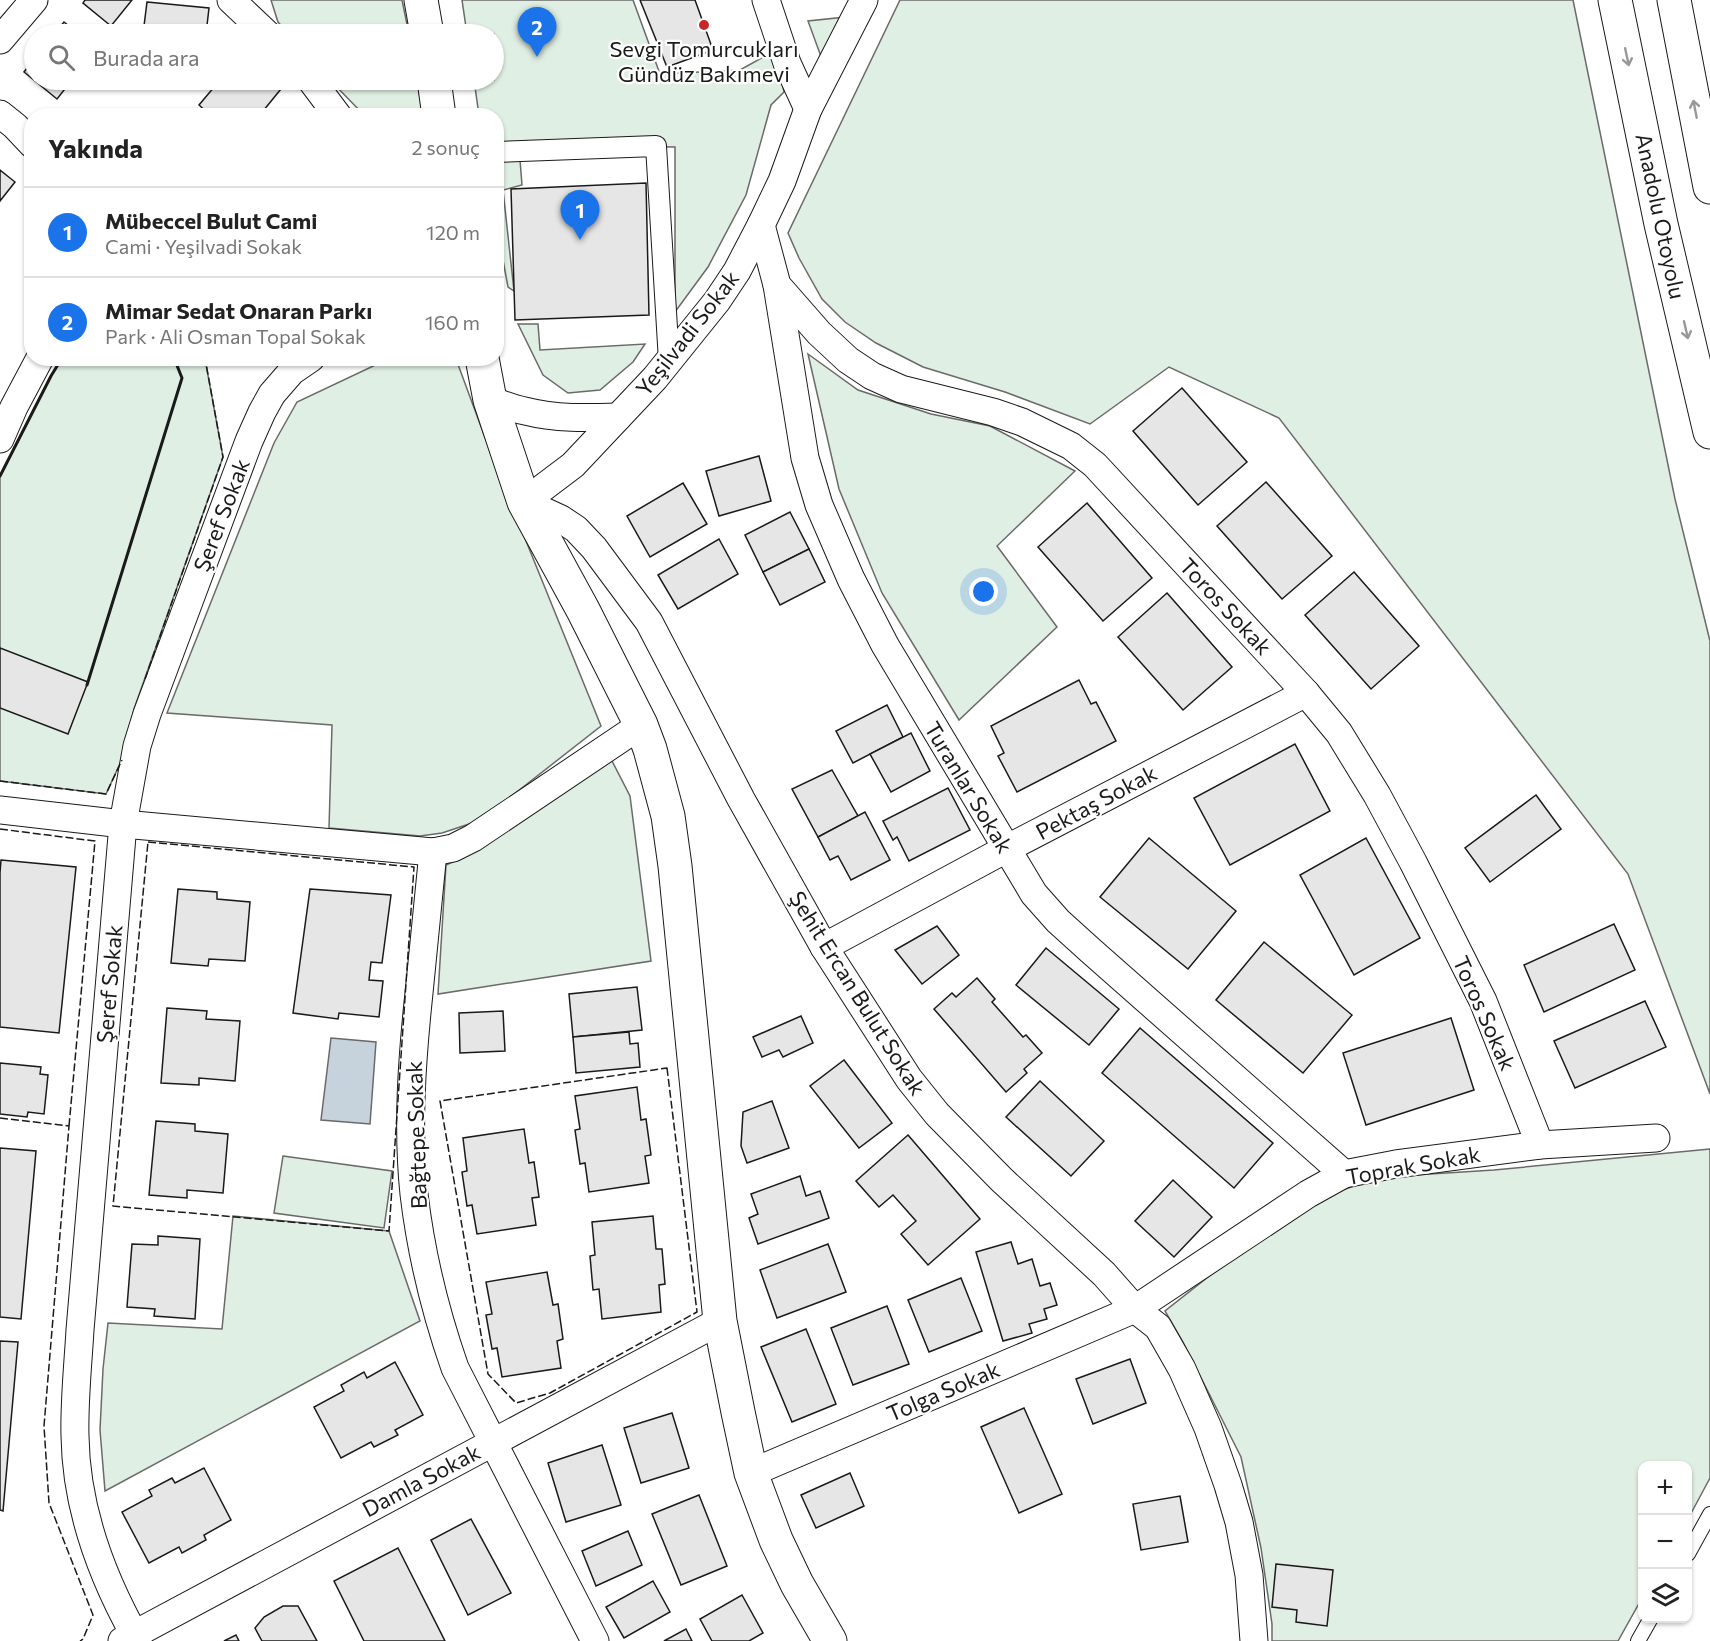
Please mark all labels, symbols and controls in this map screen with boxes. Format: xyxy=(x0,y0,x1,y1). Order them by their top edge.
pin: 2 xyxy=(518,8,556,57)
marker: Sevgi Tomurcukları Gündüz Bakımevi xyxy=(697,18,711,32)
search box xyxy=(24,24,504,90)
place label: Sevgi Tomurcukları Gündüz Bakımevi xyxy=(609,35,799,87)
icon: search xyxy=(45,41,78,74)
text: Burada ara xyxy=(93,44,200,71)
one-way arrow xyxy=(1622,47,1633,67)
one-way arrow xyxy=(1689,100,1700,119)
street label: Anadolu Otoyolu xyxy=(1630,131,1692,301)
text: Yakında xyxy=(48,132,143,163)
text: 2 sonuç xyxy=(412,135,480,159)
pin: 1 xyxy=(560,190,600,240)
text: Mübeccel Bulut Cami xyxy=(105,207,317,234)
text: 1 xyxy=(63,220,72,244)
text: 120 m xyxy=(426,220,480,244)
text: Cami · Yeşilvadi Sokak xyxy=(105,234,302,258)
street label: Yeşilvadi Sokak xyxy=(630,265,744,401)
text: Mimar Sedat Onaran Parkı xyxy=(105,297,372,324)
text: 2 xyxy=(62,310,73,334)
text: 160 m xyxy=(425,310,480,334)
one-way arrow xyxy=(1681,320,1693,339)
text: Park · Ali Osman Topal Sokak xyxy=(105,324,366,348)
street label: Şeref Sokak xyxy=(187,455,255,575)
street label: Toros Sokak xyxy=(1174,552,1278,660)
your location xyxy=(969,577,998,606)
street label: Turanlar Sokak xyxy=(919,716,1019,858)
street label: Pektaş Sokak xyxy=(1031,759,1161,845)
street label: Şehit Ercan Bulut Sokak xyxy=(784,886,932,1100)
street label: Şeref Sokak xyxy=(90,924,128,1044)
street label: Toros Sokak xyxy=(1448,952,1522,1075)
street label: Bağtepe Sokak xyxy=(400,1060,432,1210)
street label: Toprak Sokak xyxy=(1344,1140,1482,1190)
street label: Tolga Sokak xyxy=(882,1355,1004,1427)
street label: Damla Sokak xyxy=(357,1438,485,1522)
map controls xyxy=(1638,1461,1692,1623)
button: + xyxy=(1638,1461,1692,1515)
button: − xyxy=(1638,1515,1692,1569)
button: layers xyxy=(1638,1569,1692,1623)

